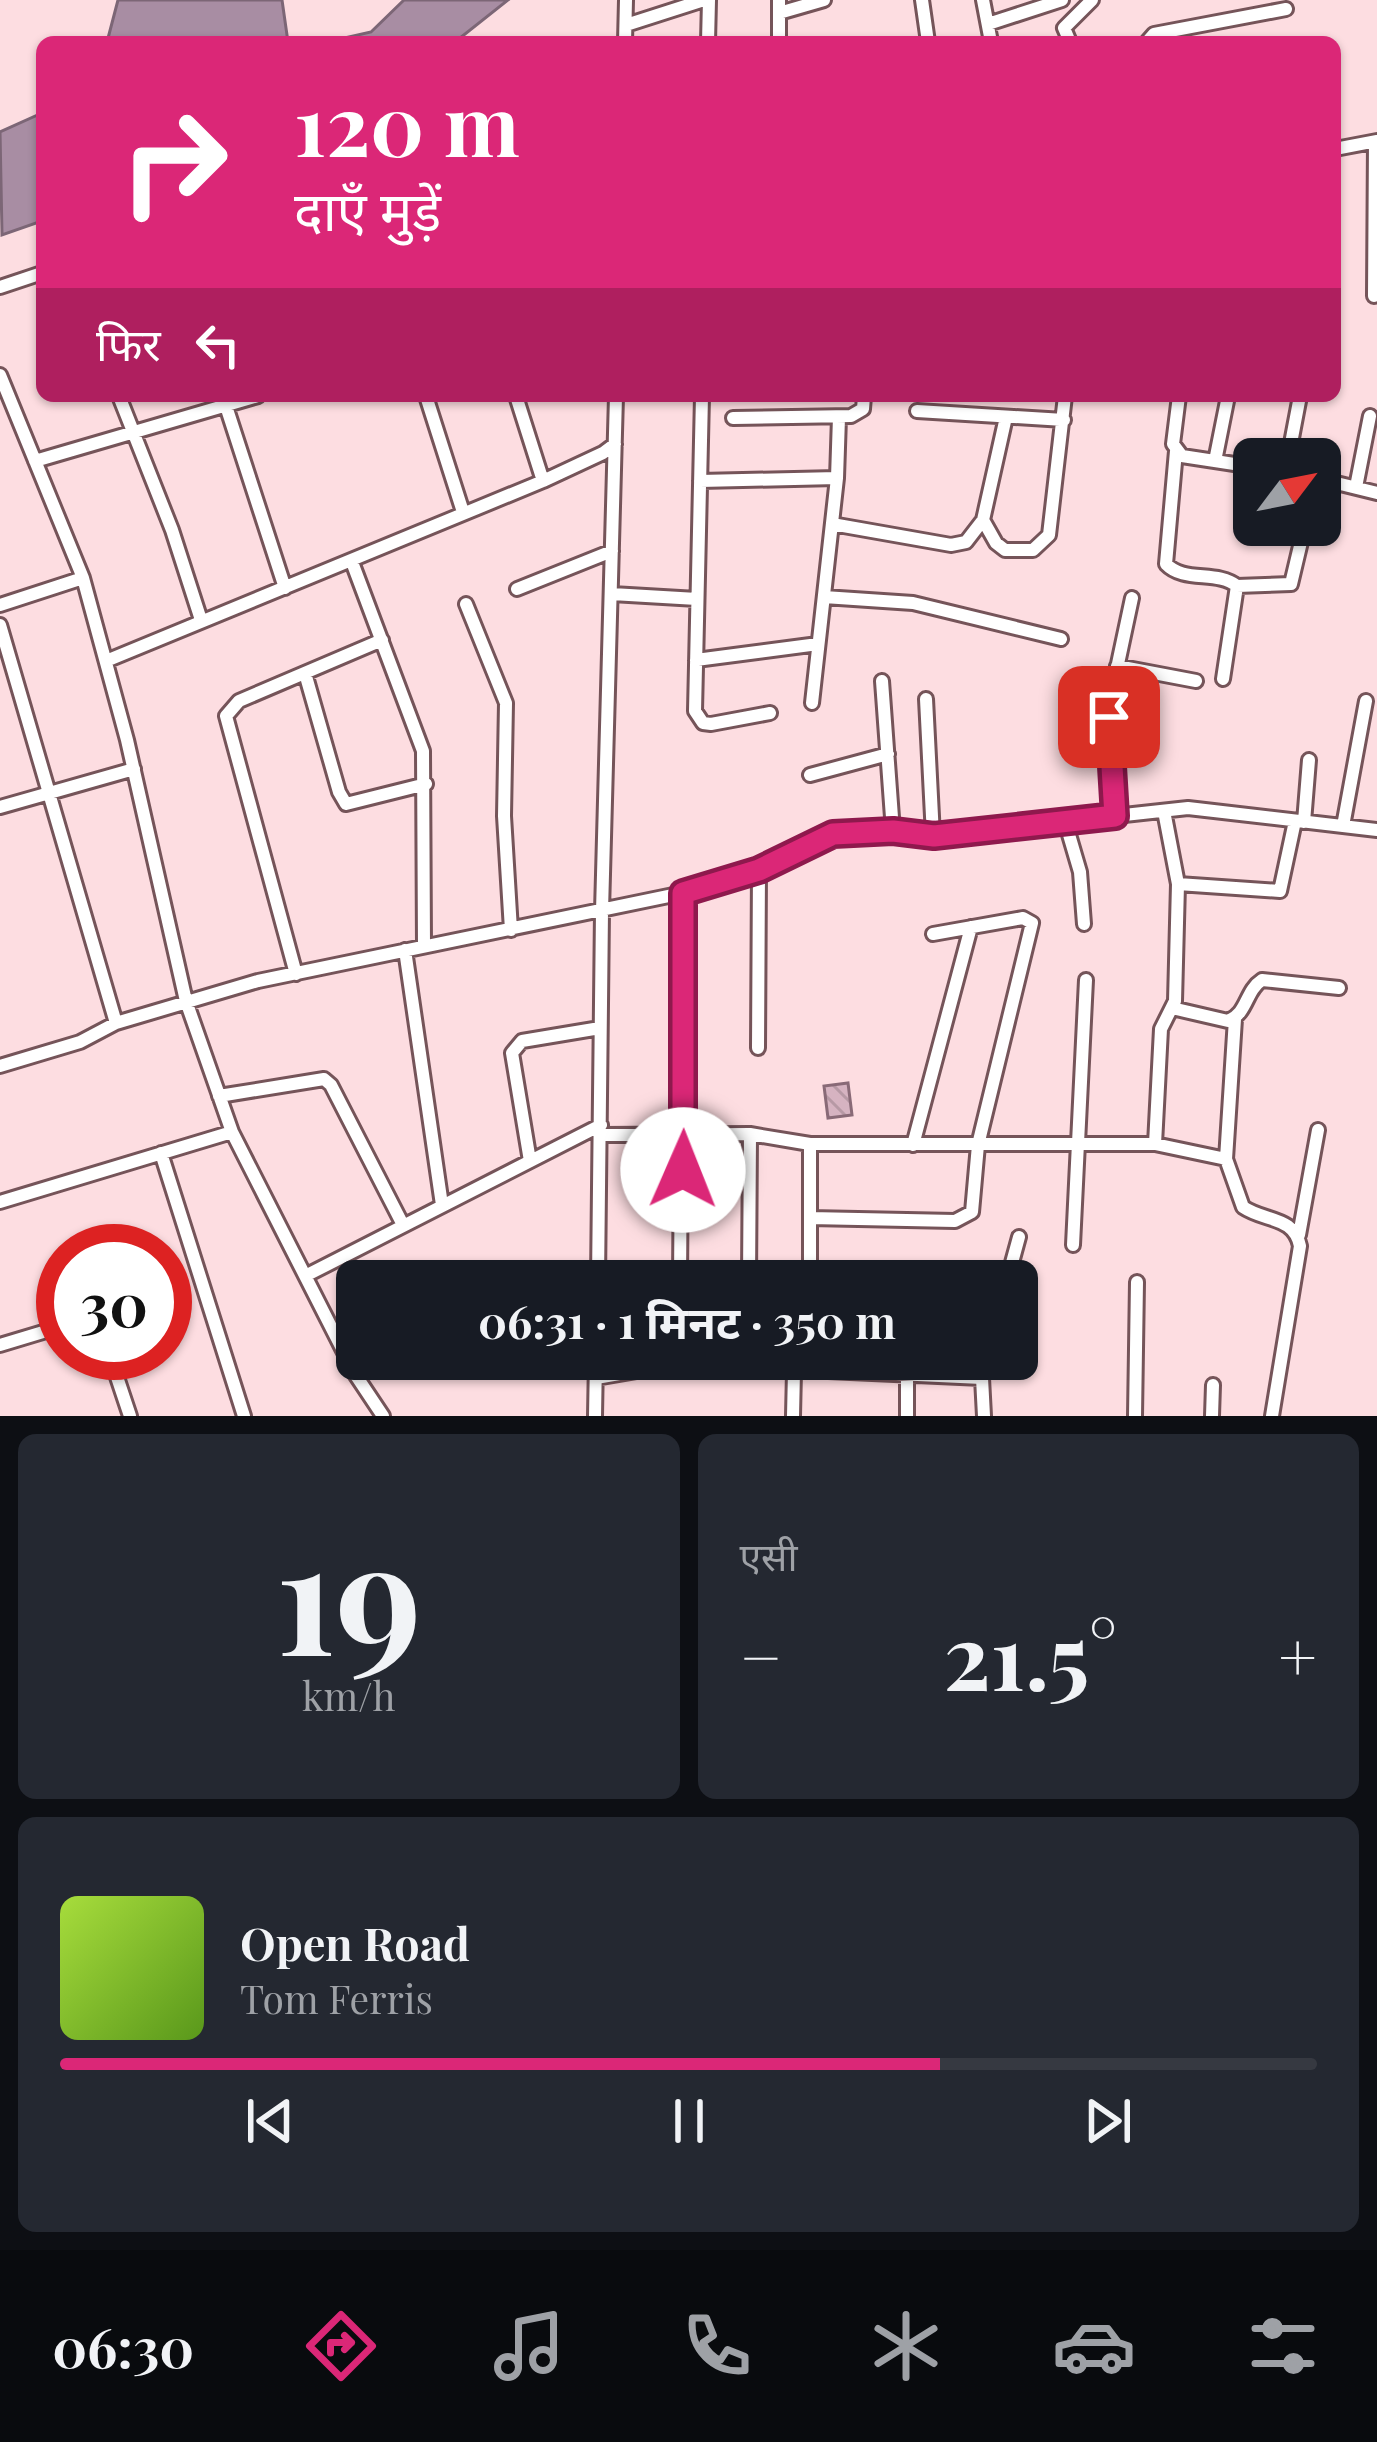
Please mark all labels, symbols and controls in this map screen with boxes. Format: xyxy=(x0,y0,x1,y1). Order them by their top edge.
text: 120 m xyxy=(294,66,520,178)
icon: right xyxy=(96,84,252,240)
text: दाएँ मुड़ें xyxy=(294,173,441,245)
text: फिर xyxy=(96,312,161,372)
icon: left xyxy=(185,312,251,378)
north arrow xyxy=(1233,438,1341,546)
map controls xyxy=(1233,438,1341,546)
pin xyxy=(1058,666,1160,768)
icon: arrive xyxy=(1076,684,1142,750)
position arrow xyxy=(620,1107,746,1233)
speed limit sign: 30 xyxy=(36,1224,192,1380)
text: 06:31 · 1 मिनट · 350 m xyxy=(478,1290,896,1350)
text: 19 xyxy=(276,1487,422,1695)
text: एसी xyxy=(740,1529,798,1581)
text: 21.5° xyxy=(943,1594,1117,1714)
text: − xyxy=(740,1611,782,1699)
text: + xyxy=(1278,1611,1317,1699)
text: km/h xyxy=(302,1669,396,1721)
text: Open Road xyxy=(240,1912,470,1972)
text: Tom Ferris xyxy=(240,1972,433,2024)
icon: previous xyxy=(237,2088,303,2154)
icon: pause xyxy=(656,2088,722,2154)
icon: next xyxy=(1075,2088,1141,2154)
icon: directions xyxy=(299,2304,383,2388)
icon: music xyxy=(487,2304,571,2388)
icon: phone xyxy=(675,2304,759,2388)
icon: climate xyxy=(864,2304,948,2388)
icon: car xyxy=(1052,2304,1136,2388)
icon: filters xyxy=(1241,2304,1325,2388)
text: 06:30 xyxy=(52,2310,194,2382)

